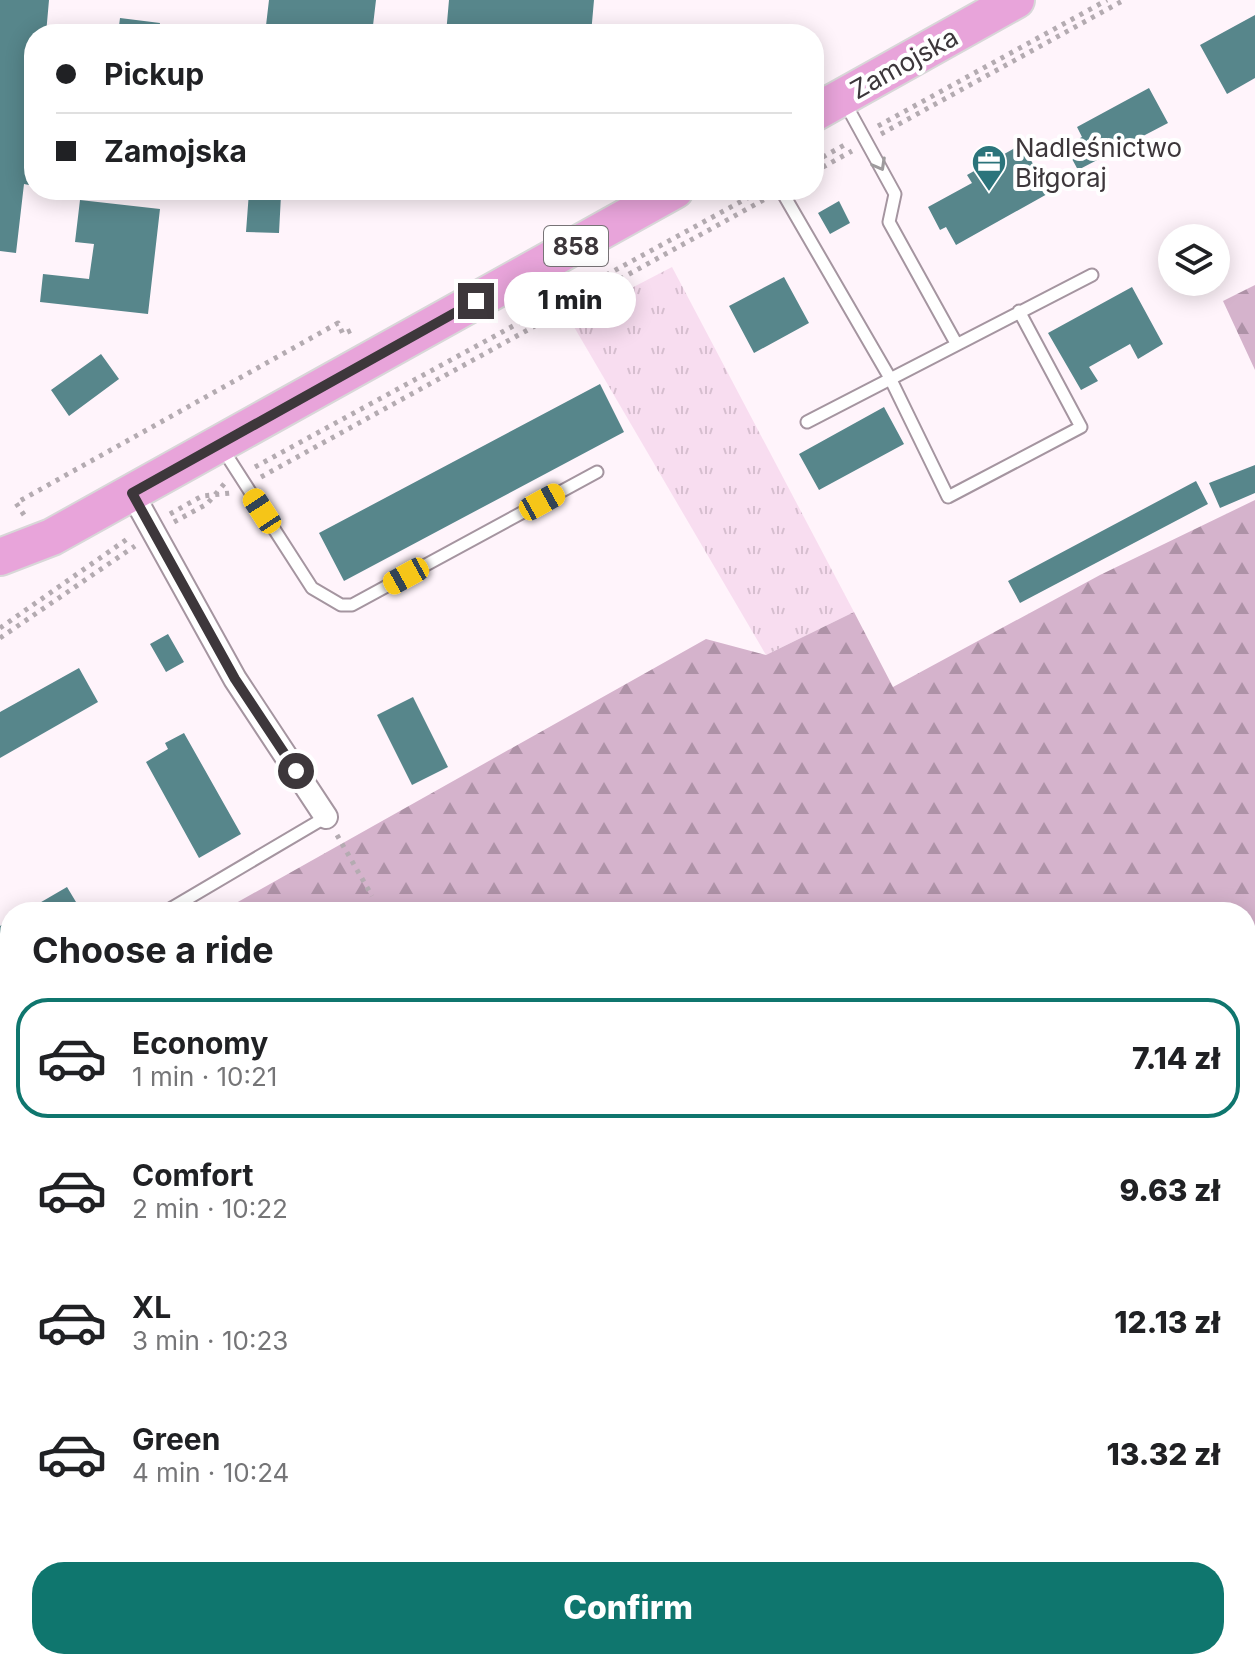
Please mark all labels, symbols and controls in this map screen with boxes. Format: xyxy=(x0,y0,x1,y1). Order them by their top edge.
street label: Zamojska xyxy=(845,21,963,105)
text: Pickup xyxy=(104,56,204,92)
place label: Nadleśnictwo Biłgoraj xyxy=(1015,132,1182,193)
text: Zamojska xyxy=(104,133,247,169)
office icon: Nadleśnictwo Biłgoraj xyxy=(970,143,1008,193)
one-way arrow xyxy=(870,157,886,171)
map controls xyxy=(1158,224,1230,296)
button: layers xyxy=(1158,224,1230,296)
road number: 858 xyxy=(544,226,608,266)
callout: 1 min xyxy=(504,273,636,329)
route end xyxy=(458,283,494,319)
text: 1 min xyxy=(537,284,603,315)
car xyxy=(515,480,569,524)
car xyxy=(239,484,285,538)
car xyxy=(379,554,433,598)
route start xyxy=(278,753,314,789)
text: Choose a ride xyxy=(32,928,274,972)
icon: car xyxy=(36,1022,108,1094)
text: Economy xyxy=(132,1025,268,1061)
text: 7.14 zł xyxy=(1132,1040,1220,1076)
text: 1 min · 10:21 xyxy=(132,1061,277,1092)
icon: car xyxy=(36,1154,108,1226)
text: Comfort xyxy=(132,1157,253,1193)
text: 9.63 zł xyxy=(1119,1172,1220,1208)
text: 2 min · 10:22 xyxy=(132,1193,288,1224)
icon: car xyxy=(36,1286,108,1358)
text: XL xyxy=(132,1289,171,1325)
text: 12.13 zł xyxy=(1114,1304,1220,1340)
text: 3 min · 10:23 xyxy=(132,1325,288,1356)
icon: car xyxy=(36,1418,108,1490)
text: Green xyxy=(132,1421,220,1457)
text: 13.32 zł xyxy=(1106,1436,1220,1472)
text: 4 min · 10:24 xyxy=(132,1457,289,1488)
button: Confirm xyxy=(32,1562,1224,1654)

